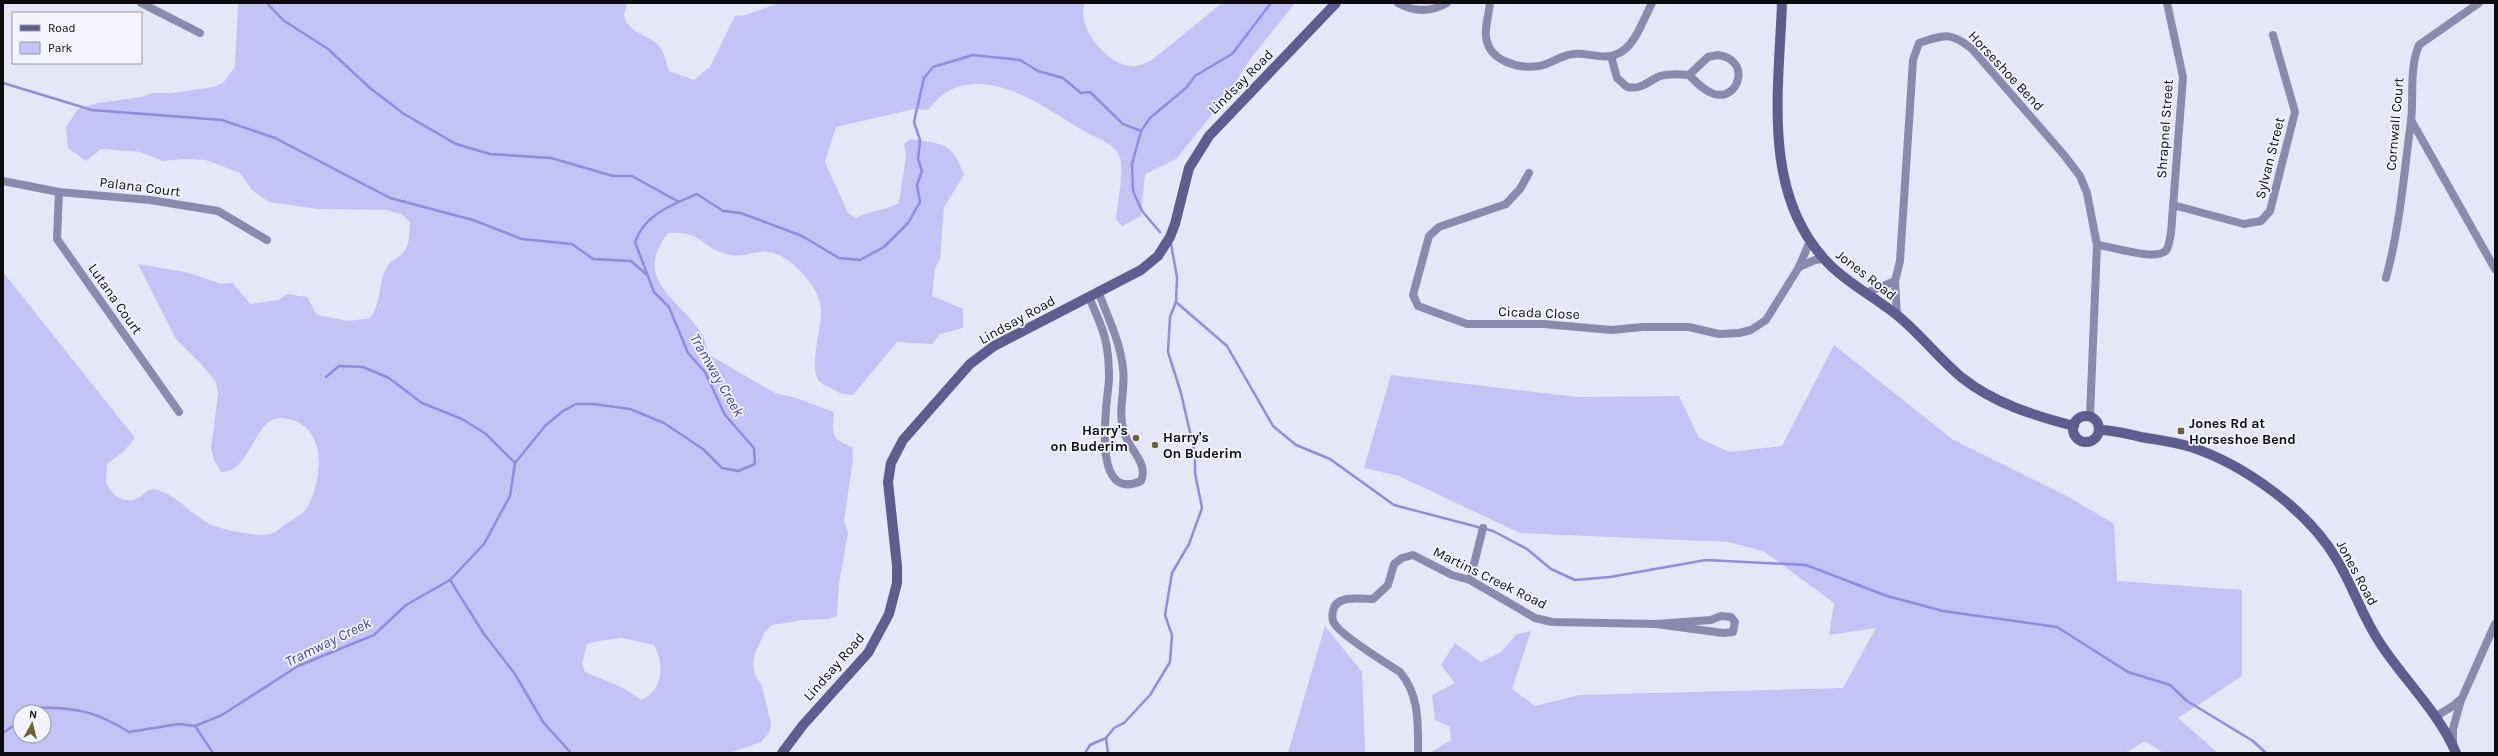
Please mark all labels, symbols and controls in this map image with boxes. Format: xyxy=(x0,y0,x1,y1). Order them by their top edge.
legend xyxy=(12,12,142,64)
text: Road xyxy=(48,21,76,35)
street label: Horseshoe Bend xyxy=(1965,27,2047,115)
text: Park xyxy=(48,41,73,55)
street label: Lindsay Road xyxy=(1205,46,1277,118)
street label: Cornwall Court xyxy=(2382,77,2408,171)
street label: Shrapnel Street xyxy=(2153,79,2177,179)
street label: Sylvan Street xyxy=(2252,115,2288,201)
street label: Palana Court xyxy=(98,174,182,200)
street label: Jones Road xyxy=(1832,246,1900,304)
street label: Lutana Court xyxy=(84,260,146,338)
street label: Lindsay Road xyxy=(976,292,1058,348)
street label: Cicada Close xyxy=(1498,303,1580,323)
water label: Tramway Creek xyxy=(686,330,748,420)
place label: Jones Rd at Horseshoe Bend xyxy=(2189,415,2296,448)
place label: Harry's on Buderim xyxy=(1051,422,1128,455)
marker: Jones Rd at Horseshoe Bend xyxy=(2176,426,2186,436)
place label: Harry's On Buderim xyxy=(1163,429,1242,462)
marker: Harry's on Buderim xyxy=(1131,433,1141,443)
marker: Harry's On Buderim xyxy=(1150,440,1160,450)
street label: Jones Road xyxy=(2333,537,2381,609)
street label: Martins Creek Road xyxy=(1430,543,1550,613)
water label: Tramway Creek xyxy=(282,613,374,671)
street label: Lindsay Road xyxy=(800,629,868,705)
north arrow xyxy=(12,704,52,744)
text: N xyxy=(28,708,38,722)

